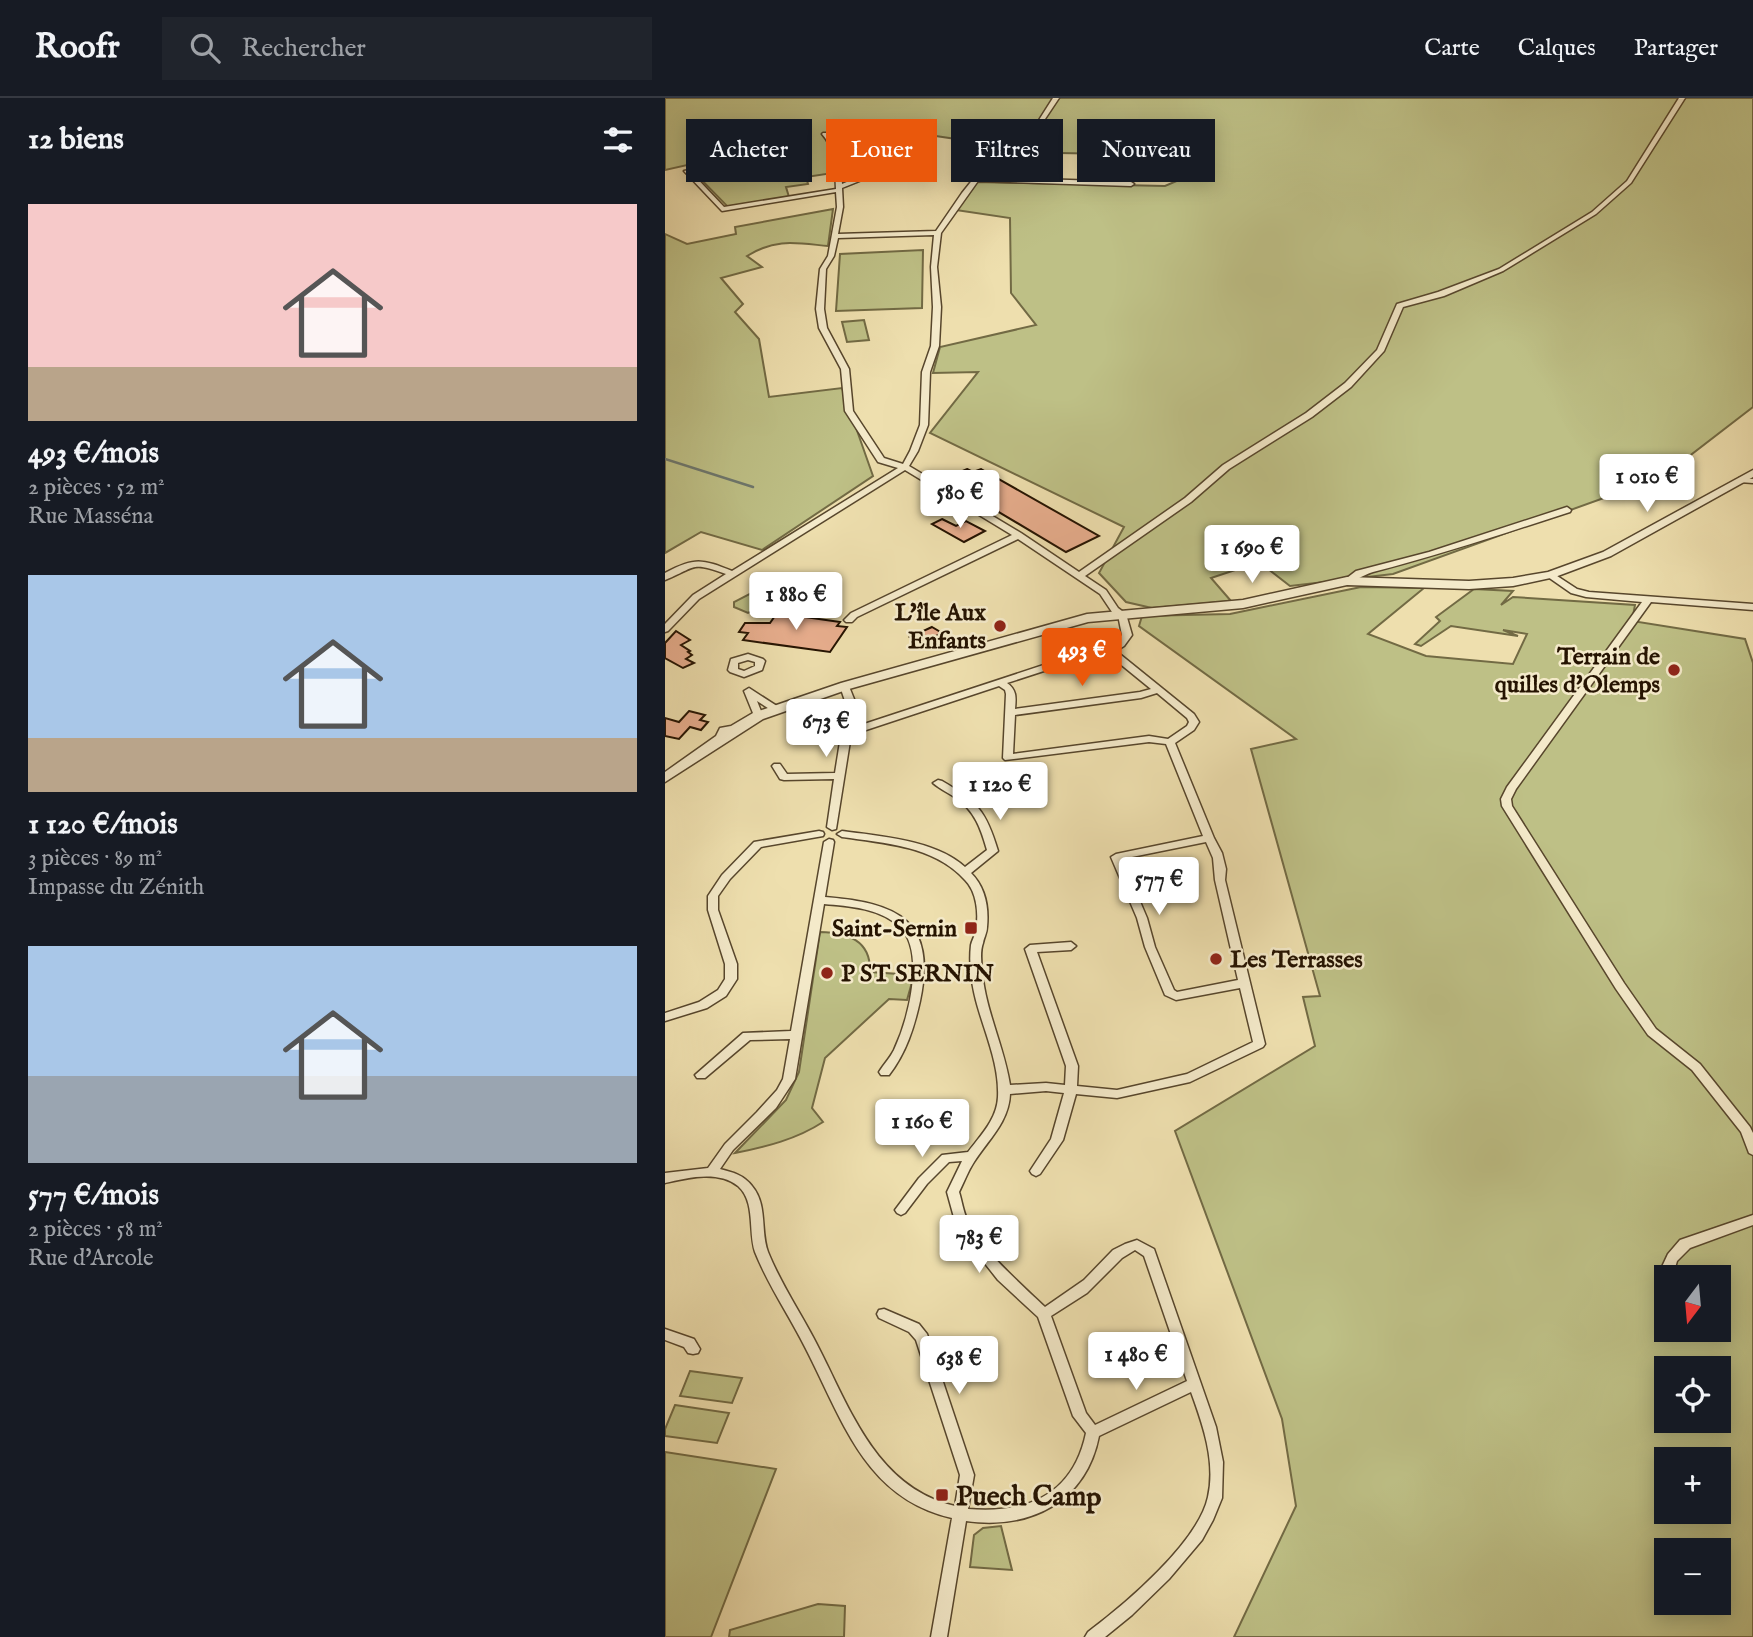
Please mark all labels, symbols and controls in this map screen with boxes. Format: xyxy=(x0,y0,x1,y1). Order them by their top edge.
search box xyxy=(162,17,652,80)
text: Roofr xyxy=(35,27,120,69)
icon: search xyxy=(186,29,224,67)
text: Rechercher xyxy=(242,32,366,65)
text: Carte xyxy=(1424,33,1480,64)
text: Calques xyxy=(1518,33,1596,64)
text: Partager xyxy=(1634,33,1718,64)
chip: Acheter xyxy=(686,119,812,182)
chip: Louer xyxy=(826,119,937,182)
chip: Filtres xyxy=(951,119,1063,182)
chip: Nouveau xyxy=(1077,119,1215,182)
text: 12 biens xyxy=(28,121,124,159)
icon: filters xyxy=(599,121,637,159)
icon: home xyxy=(270,250,396,376)
text: 493 €/mois xyxy=(28,435,159,473)
pin: 1 010 € xyxy=(1582,454,1712,514)
text: 1 010 € xyxy=(1616,462,1679,491)
pin: 580 € xyxy=(911,470,1009,530)
text: 2 pièces · 52 m² xyxy=(28,473,165,502)
text: 580 € xyxy=(936,478,984,507)
text: Rue Masséna xyxy=(28,502,153,531)
pin: 1 690 € xyxy=(1187,526,1317,585)
text: 1 690 € xyxy=(1220,533,1284,562)
pin: 1 880 € xyxy=(731,573,861,632)
text: 1 880 € xyxy=(765,580,827,609)
place label: L'île Aux Enfants xyxy=(894,598,987,657)
marker: L'île Aux Enfants xyxy=(992,618,1008,634)
icon: home xyxy=(270,621,396,747)
pin: 493 € xyxy=(1033,628,1131,688)
text: 493 € xyxy=(1058,636,1106,665)
place label: Terrain de quilles d'Olemps xyxy=(1495,642,1661,701)
marker: Terrain de quilles d'Olemps xyxy=(1666,662,1682,678)
pin: 673 € xyxy=(777,700,875,759)
text: 673 € xyxy=(802,707,850,736)
pin: 1 120 € xyxy=(935,762,1065,822)
text: 1 120 € xyxy=(969,770,1031,799)
text: 1 120 €/mois xyxy=(28,806,178,844)
text: 3 pièces · 89 m² xyxy=(28,844,163,873)
pin: 577 € xyxy=(1110,858,1208,917)
text: 577 € xyxy=(1135,865,1183,894)
text: Impasse du Zénith xyxy=(28,873,204,902)
place label: Saint-Sernin xyxy=(832,914,957,945)
marker: Saint-Sernin xyxy=(963,920,979,936)
place label: Les Terrasses xyxy=(1230,945,1363,976)
marker: Les Terrasses xyxy=(1208,951,1224,967)
place label: P ST SERNIN xyxy=(841,959,994,990)
marker: P ST SERNIN xyxy=(819,965,835,981)
icon: home xyxy=(270,992,396,1118)
pin: 1 160 € xyxy=(857,1100,987,1159)
text: 1 160 € xyxy=(891,1107,953,1136)
text: 577 €/mois xyxy=(28,1177,159,1215)
text: 2 pièces · 58 m² xyxy=(28,1215,163,1244)
pin: 783 € xyxy=(930,1216,1028,1275)
text: 783 € xyxy=(956,1223,1002,1252)
text: Rue d'Arcole xyxy=(28,1244,153,1273)
north arrow xyxy=(1654,1265,1731,1342)
map controls xyxy=(1654,1265,1731,1615)
pin: 1 480 € xyxy=(1071,1332,1201,1392)
pin: 638 € xyxy=(910,1336,1008,1396)
text: 1 480 € xyxy=(1104,1340,1168,1369)
text: 638 € xyxy=(936,1344,982,1373)
button: locate xyxy=(1654,1356,1731,1433)
button: + xyxy=(1654,1447,1731,1524)
place label: Puech Camp xyxy=(956,1480,1102,1515)
marker: Puech Camp xyxy=(934,1487,950,1503)
button: − xyxy=(1654,1538,1731,1615)

